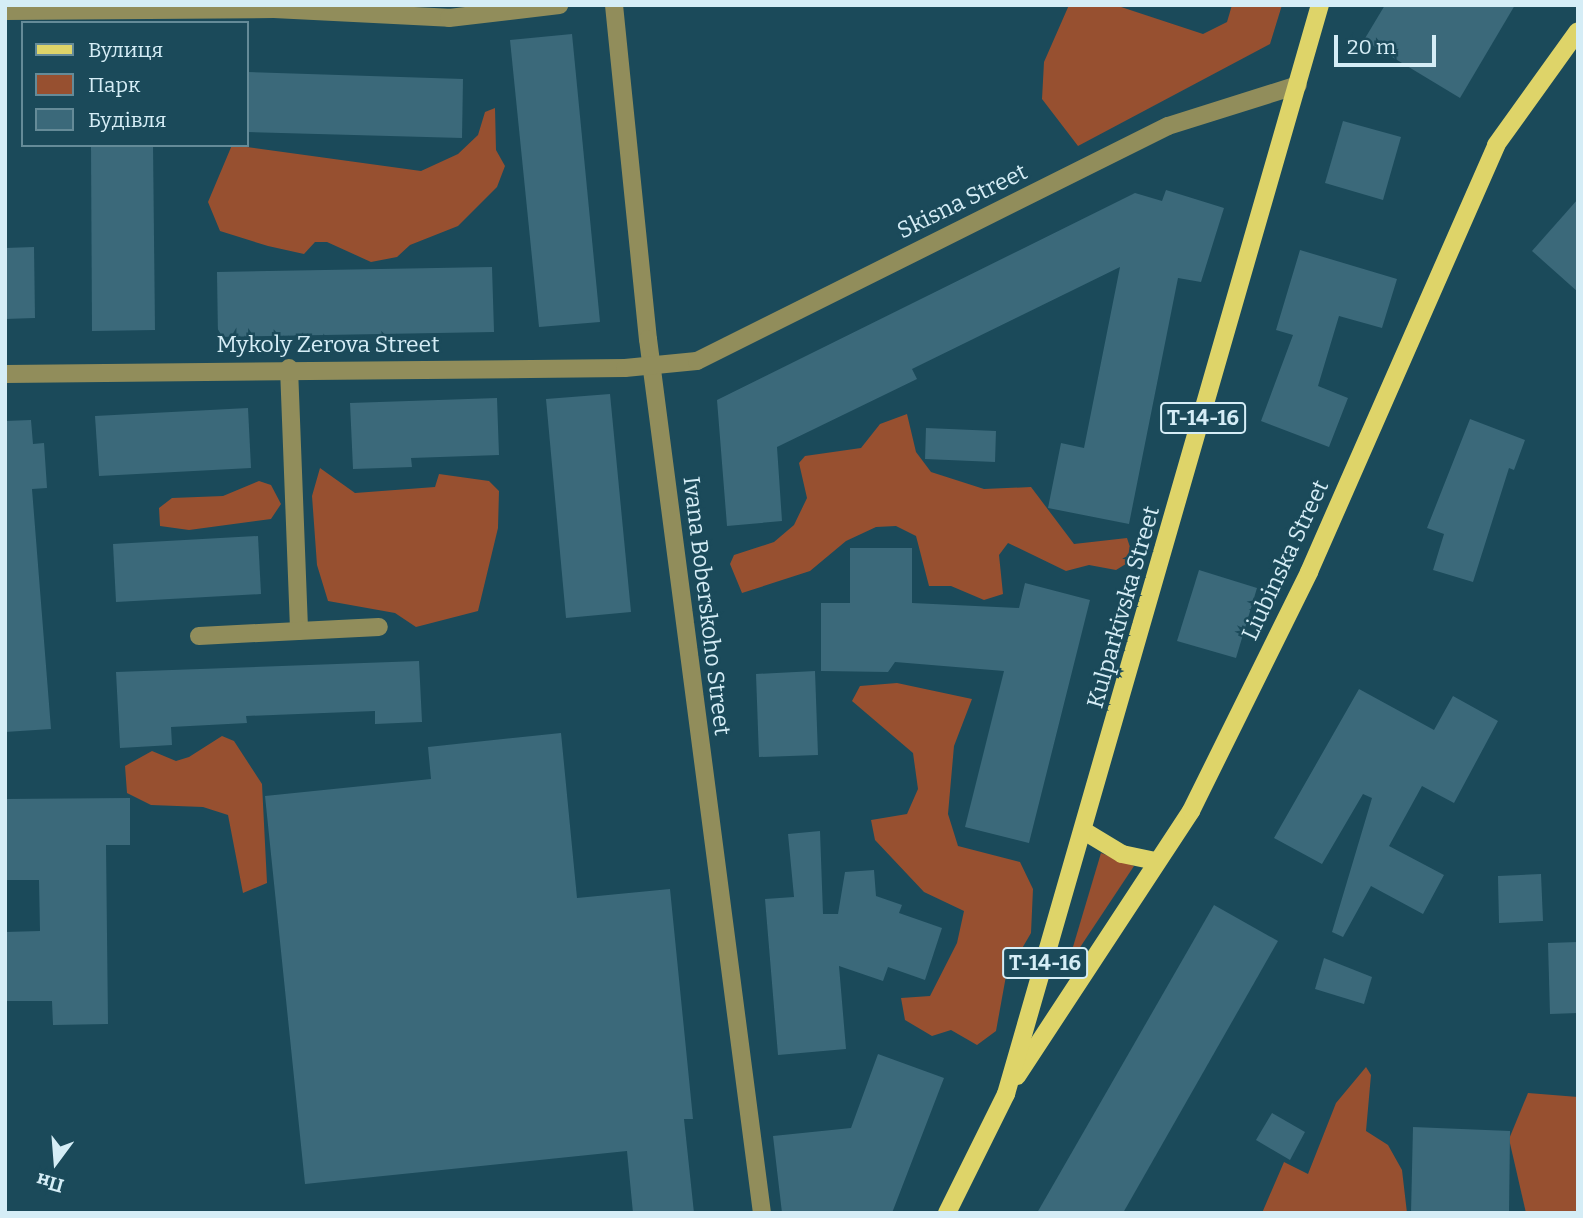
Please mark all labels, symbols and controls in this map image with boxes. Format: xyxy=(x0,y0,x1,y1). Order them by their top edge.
legend xyxy=(21,21,248,147)
scale bar xyxy=(1338,21,1440,65)
text: 20 m xyxy=(1347,34,1396,60)
text: Вулиця xyxy=(88,37,163,63)
text: Парк xyxy=(88,72,140,98)
text: Будівля xyxy=(88,107,166,133)
street label: Skisna Street xyxy=(893,158,1031,244)
street label: Mykoly Zerova Street xyxy=(216,330,440,358)
road number: Т-14-16 xyxy=(1159,400,1247,436)
street label: Ivana Boberskoho Street xyxy=(677,475,737,737)
street label: Liubinska Street xyxy=(1236,475,1334,645)
street label: Kulparkivska Street xyxy=(1081,503,1165,711)
road number: Т-14-16 xyxy=(1001,946,1089,981)
north arrow xyxy=(21,1127,91,1197)
text: Пн xyxy=(34,1168,66,1198)

